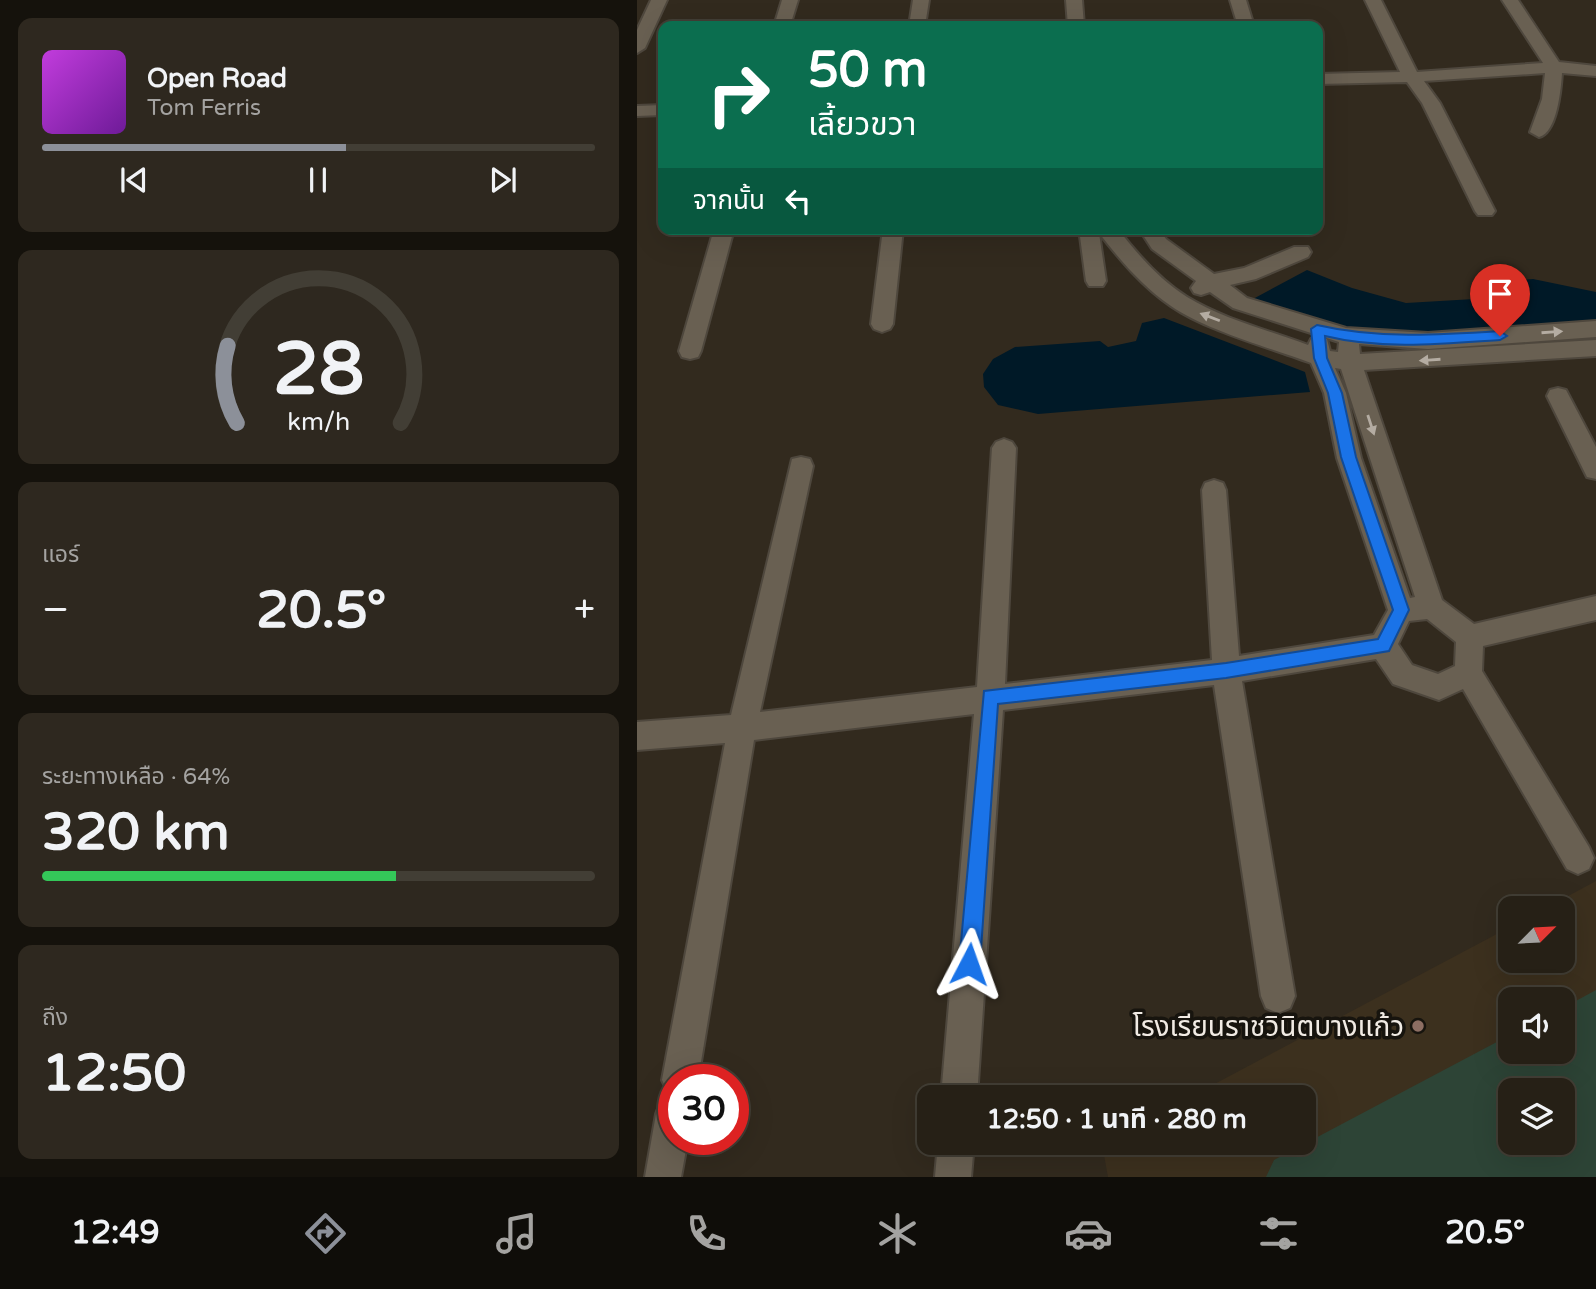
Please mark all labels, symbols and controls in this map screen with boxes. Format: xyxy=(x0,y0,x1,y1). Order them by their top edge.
text: 50 m xyxy=(808,41,927,100)
icon: right xyxy=(693,49,784,140)
text: Open Road xyxy=(147,63,287,94)
text: Tom Ferris xyxy=(147,94,261,122)
text: เลี้ยวขวา xyxy=(808,106,916,144)
icon: previous xyxy=(115,161,153,199)
icon: pause xyxy=(299,161,337,199)
icon: next xyxy=(484,161,522,199)
icon: left xyxy=(779,182,817,220)
text: จากนั้น xyxy=(693,185,765,216)
pin xyxy=(1470,264,1530,336)
icon: arrive xyxy=(1481,275,1519,313)
one-way arrow xyxy=(1200,312,1221,323)
text: 28 xyxy=(273,326,364,414)
one-way arrow xyxy=(1541,326,1563,337)
one-way arrow xyxy=(1419,354,1441,365)
text: km/h xyxy=(287,406,350,436)
one-way arrow xyxy=(1366,415,1377,436)
text: แอร์ xyxy=(42,541,79,569)
text: 20.5° xyxy=(256,579,386,642)
text: − xyxy=(42,587,69,633)
text: + xyxy=(574,587,595,633)
text: ระยะทางเหลือ · 64% xyxy=(42,763,230,791)
text: 320 km xyxy=(42,801,230,864)
north arrow xyxy=(1498,896,1575,973)
map controls xyxy=(1498,896,1575,1155)
position arrow xyxy=(932,927,1006,1001)
button: sound xyxy=(1498,987,1575,1064)
text: ถึง xyxy=(42,1004,68,1032)
place label: โรงเรียนราชวินิตบางแก้ว xyxy=(1133,1010,1404,1044)
marker: โรงเรียนราชวินิตบางแก้ว xyxy=(1410,1018,1426,1034)
text: 12:50 xyxy=(42,1042,186,1105)
speed limit sign: 30 xyxy=(658,1064,749,1155)
button: layers xyxy=(1498,1078,1575,1155)
text: 12:50 · 1 นาที · 280 m xyxy=(986,1104,1247,1135)
icon: directions xyxy=(301,1209,350,1258)
icon: music xyxy=(492,1209,541,1258)
icon: phone xyxy=(682,1209,731,1258)
icon: climate xyxy=(873,1209,922,1258)
icon: car xyxy=(1064,1209,1113,1258)
icon: filters xyxy=(1254,1209,1303,1258)
text: 12:49 xyxy=(71,1214,160,1252)
text: 20.5° xyxy=(1445,1214,1525,1252)

